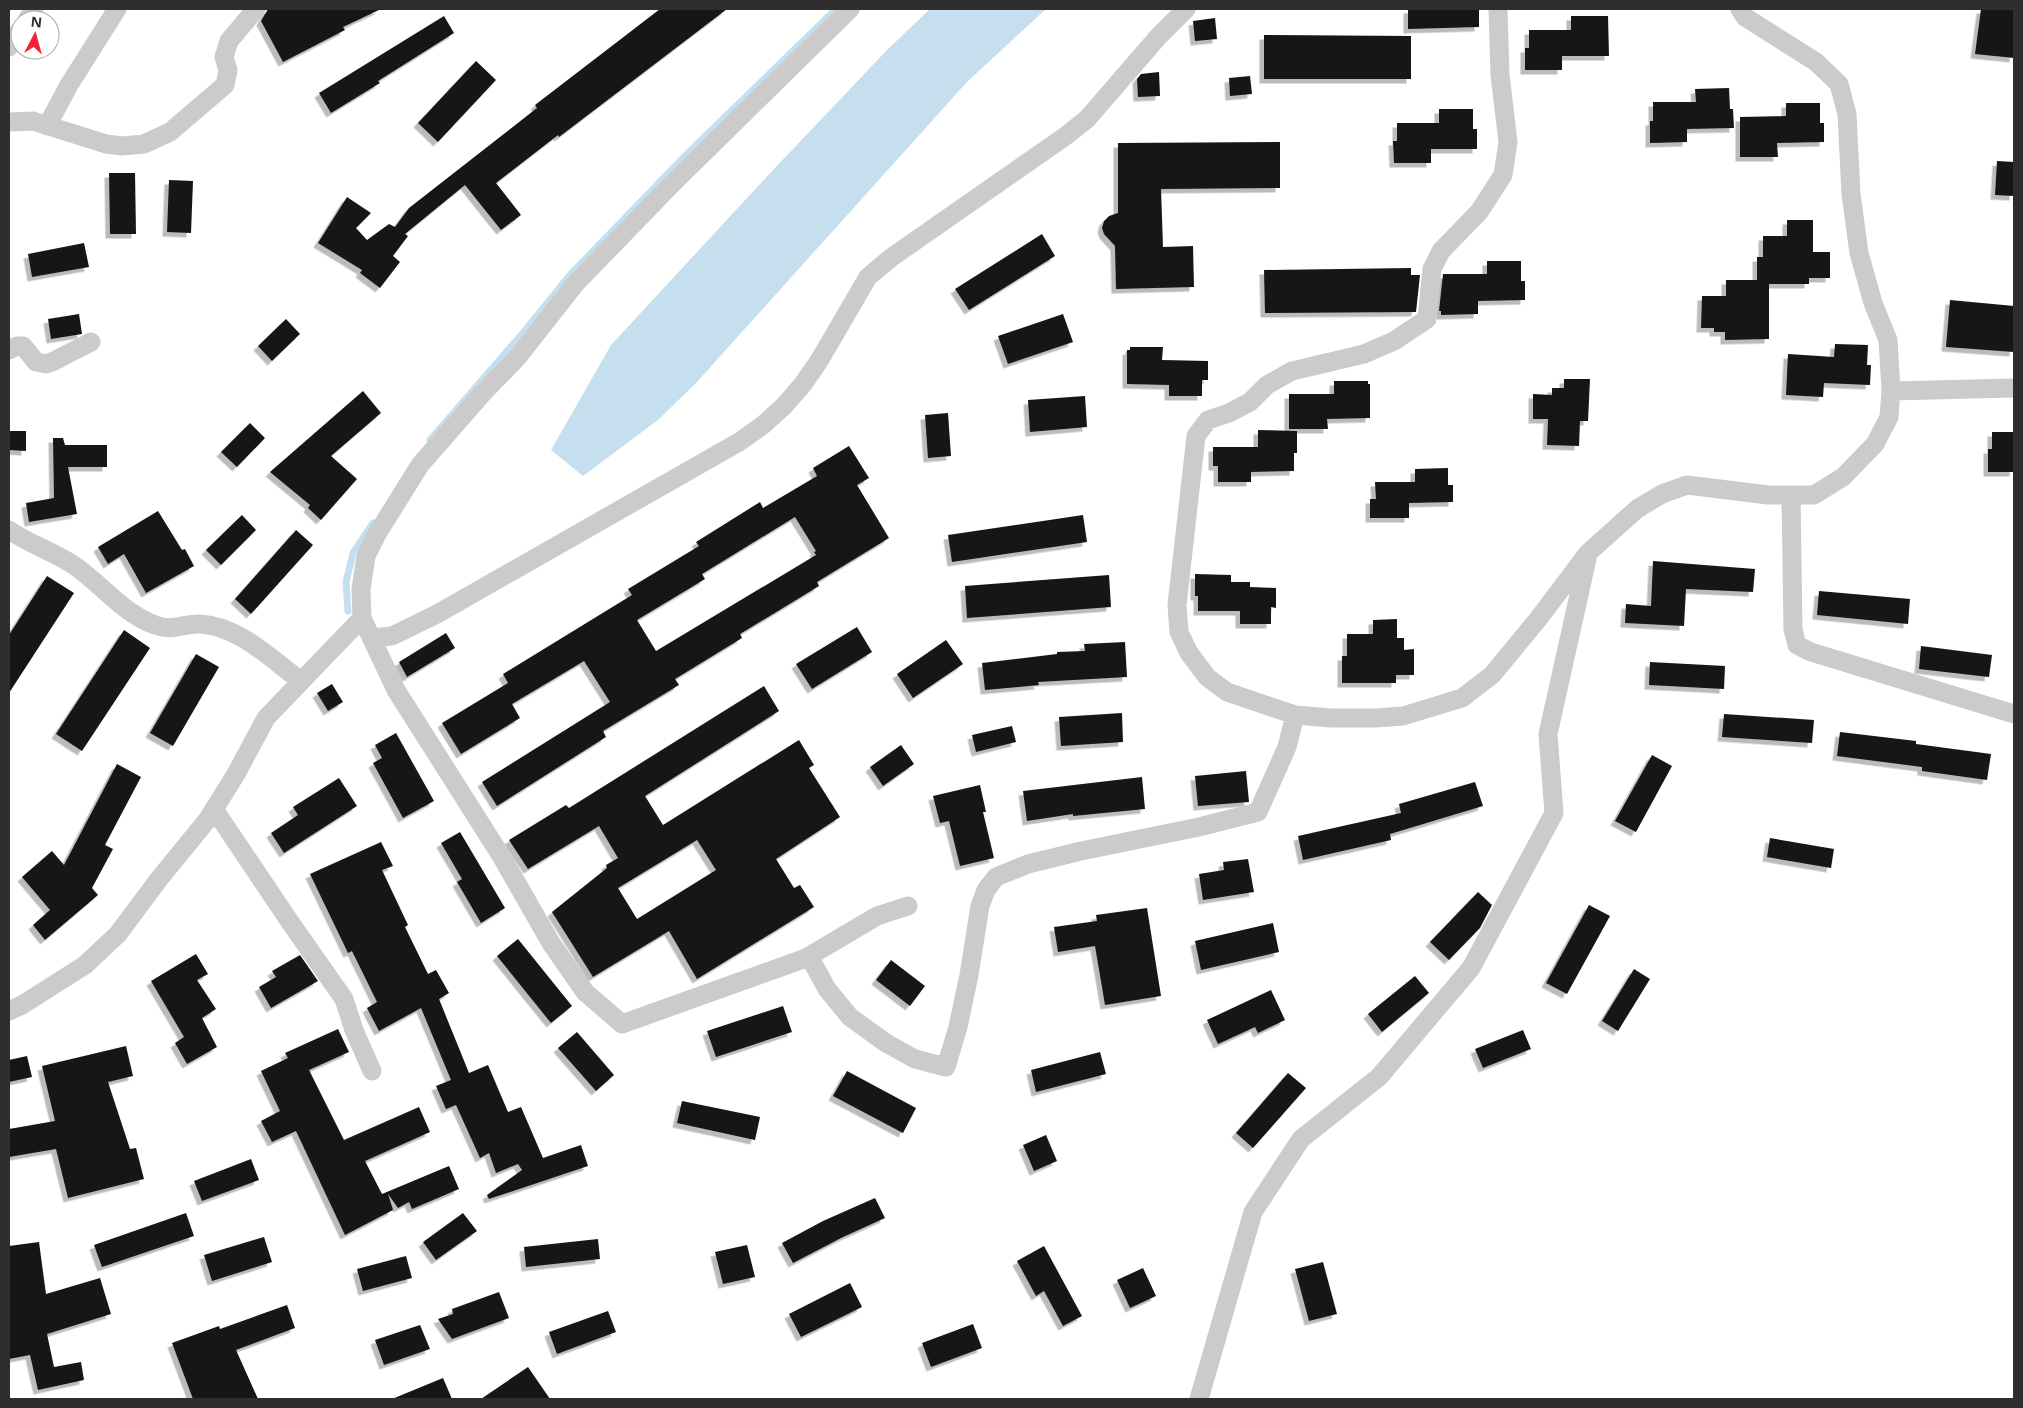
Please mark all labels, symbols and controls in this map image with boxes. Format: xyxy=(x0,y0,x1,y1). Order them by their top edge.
north arrow xyxy=(10,10,60,60)
text: N xyxy=(30,12,43,32)

